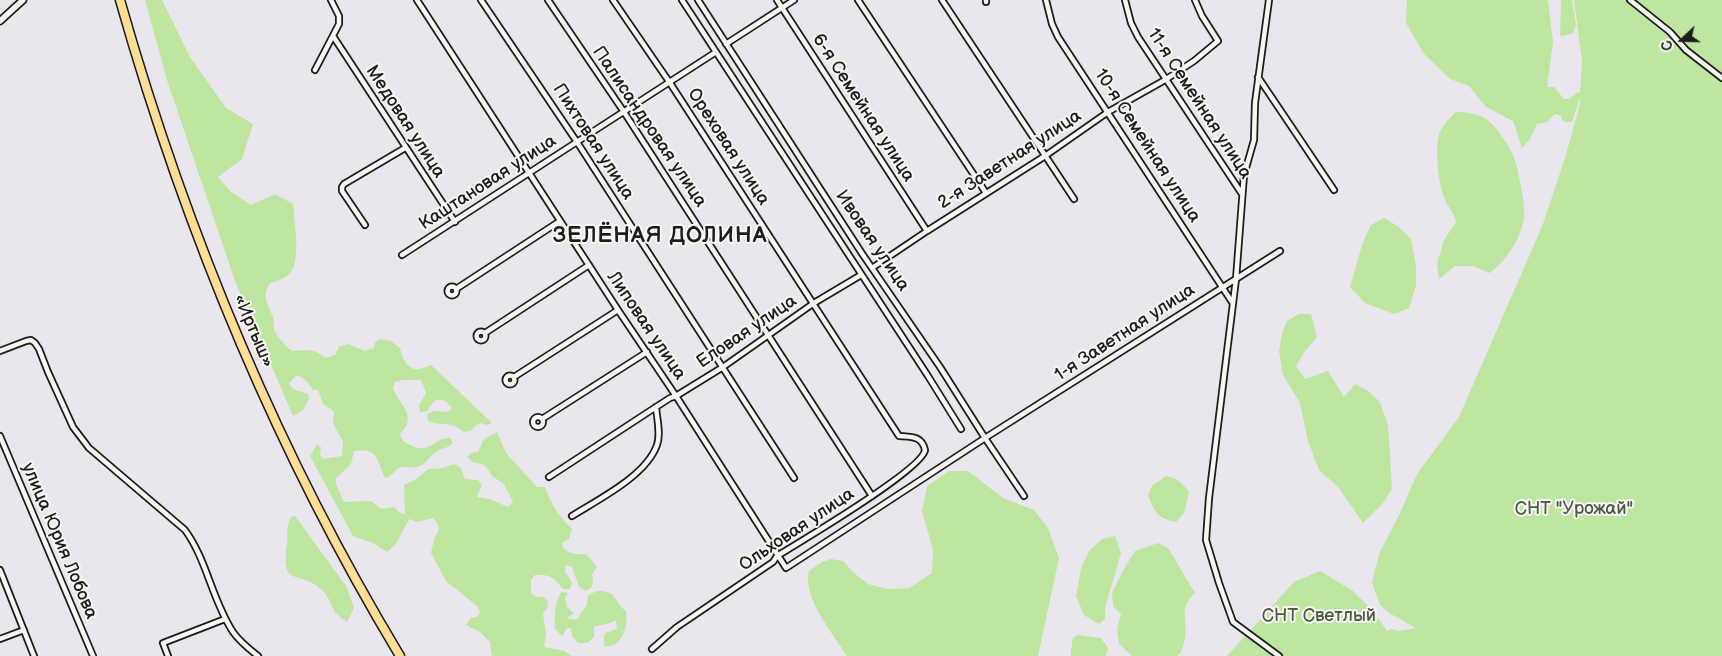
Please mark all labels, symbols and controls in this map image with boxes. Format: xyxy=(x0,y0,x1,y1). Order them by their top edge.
north arrow xyxy=(1657,15,1707,65)
street label: 11-я Семейная улица xyxy=(1142,25,1256,183)
street label: 6-я Семейная улица xyxy=(807,30,919,186)
text: С xyxy=(1658,38,1677,53)
street label: Палисандровая улица xyxy=(587,43,711,211)
street label: Медовая улица xyxy=(361,62,449,182)
street label: 10-я Семейная улица xyxy=(1089,65,1205,227)
street label: Пихтовая улица xyxy=(548,80,638,204)
street label: Ореховая улица xyxy=(682,84,774,210)
street label: 2-я Заветная улица xyxy=(934,106,1086,214)
street label: Каштановая улица xyxy=(415,131,561,235)
street label: Ивовая улица xyxy=(830,187,914,295)
district label: ЗЕЛЁНАЯ ДОЛИНА xyxy=(551,223,769,249)
street label: Липовая улица xyxy=(602,268,690,384)
street label: 1-я Заветная улица xyxy=(1051,280,1199,386)
street label: «Иртыш» xyxy=(228,291,278,371)
street label: Еловая улица xyxy=(693,291,801,373)
street label: улица Юрия Лобова xyxy=(16,460,102,622)
street label: Ольховая улица xyxy=(735,484,859,576)
park label: СНТ "Урожай" xyxy=(1515,498,1633,520)
park label: СНТ Светлый xyxy=(1262,605,1376,627)

